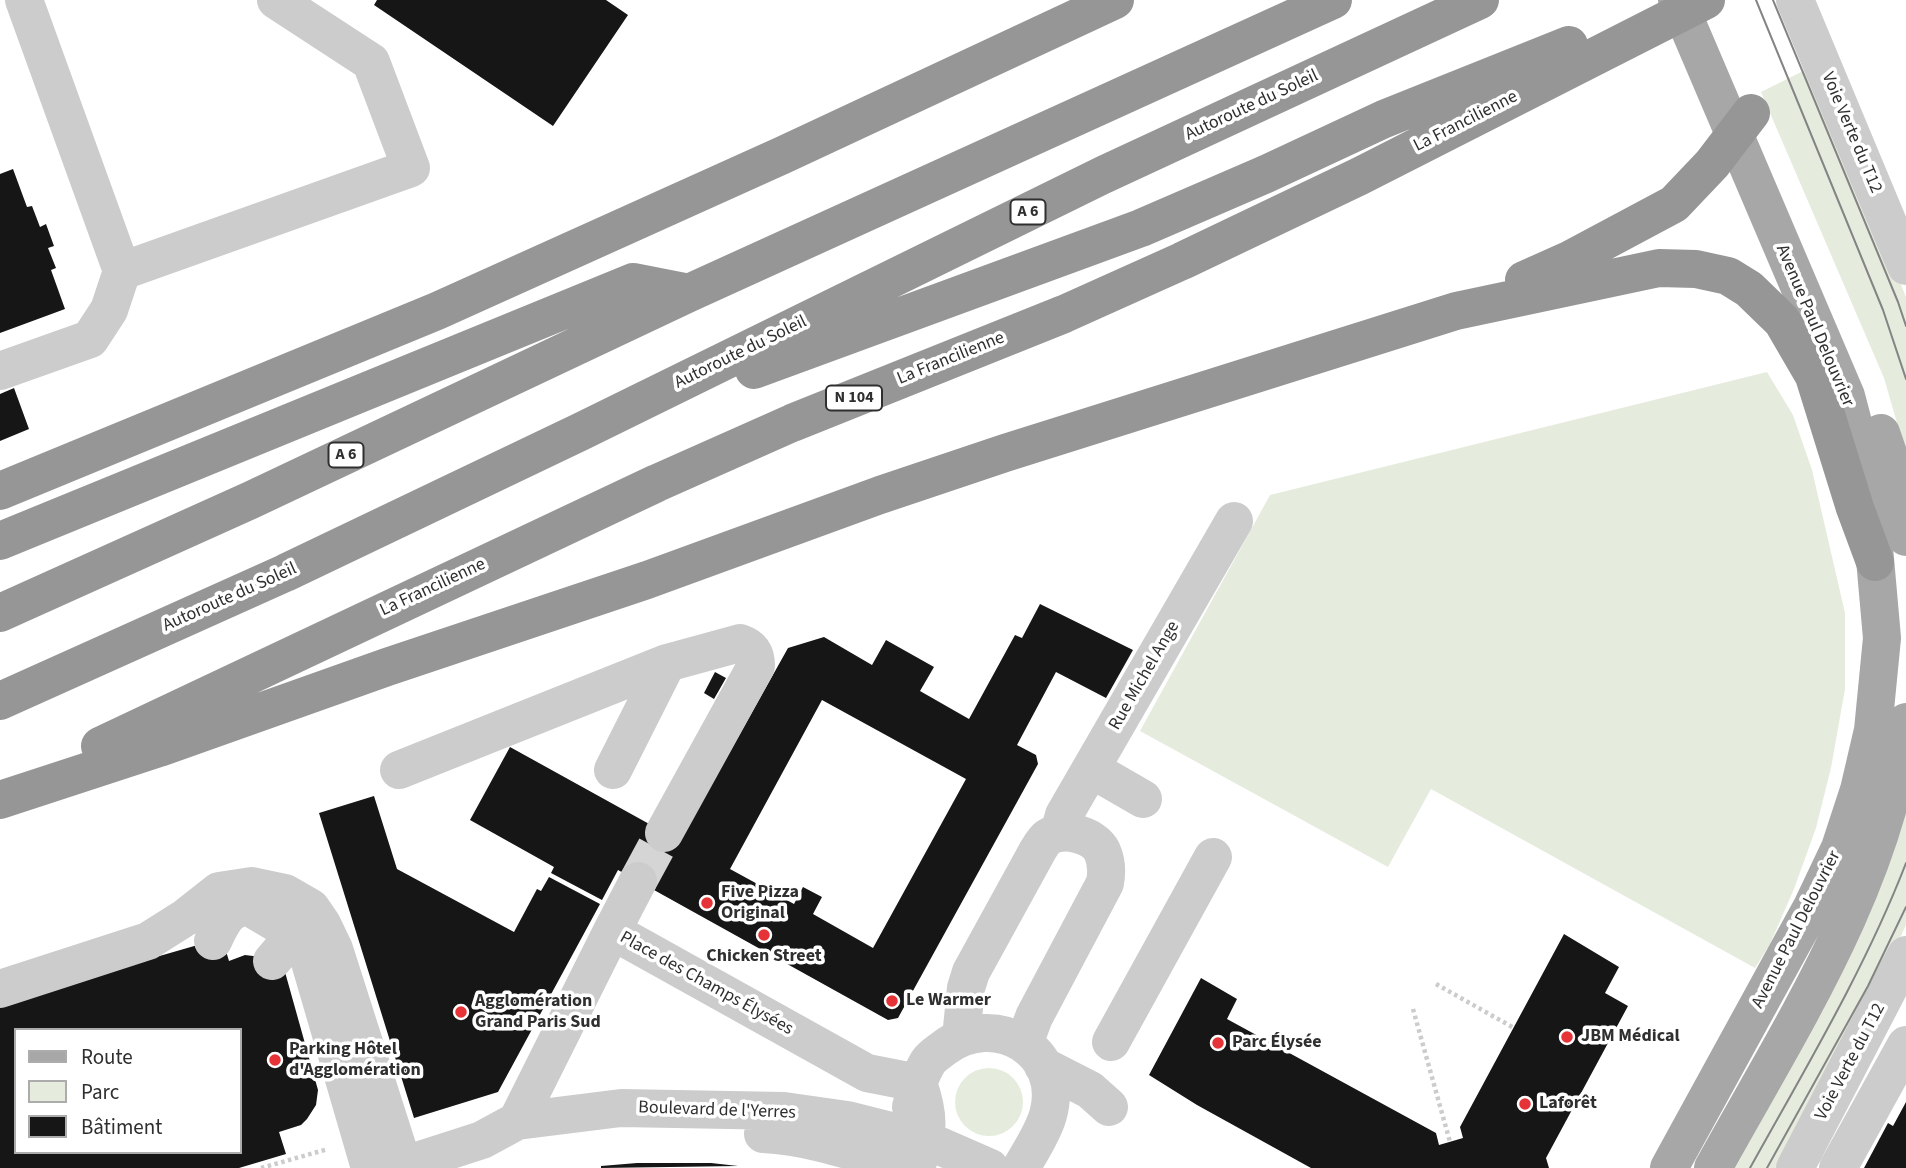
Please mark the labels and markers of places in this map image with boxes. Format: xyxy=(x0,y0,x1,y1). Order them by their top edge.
place label: Five Pizza Original xyxy=(721,882,799,924)
marker: Five Pizza Original xyxy=(699,895,715,911)
marker: Chicken Street xyxy=(756,927,772,943)
place label: Chicken Street xyxy=(706,946,822,968)
place label: Le Warmer xyxy=(906,990,991,1012)
place label: Agglomération Grand Paris Sud xyxy=(475,991,601,1034)
marker: Le Warmer xyxy=(884,993,900,1009)
marker: Agglomération Grand Paris Sud xyxy=(453,1004,469,1020)
place label: JBM Médical xyxy=(1581,1026,1680,1048)
marker: JBM Médical xyxy=(1559,1029,1575,1045)
place label: Parc Élysée xyxy=(1232,1032,1322,1054)
marker: Parc Élysée xyxy=(1210,1035,1226,1051)
place label: Parking Hôtel d'Agglomération xyxy=(289,1039,421,1082)
marker: Parking Hôtel d'Agglomération xyxy=(267,1052,283,1068)
place label: Laforêt xyxy=(1539,1093,1597,1115)
marker: Laforêt xyxy=(1517,1096,1533,1112)

